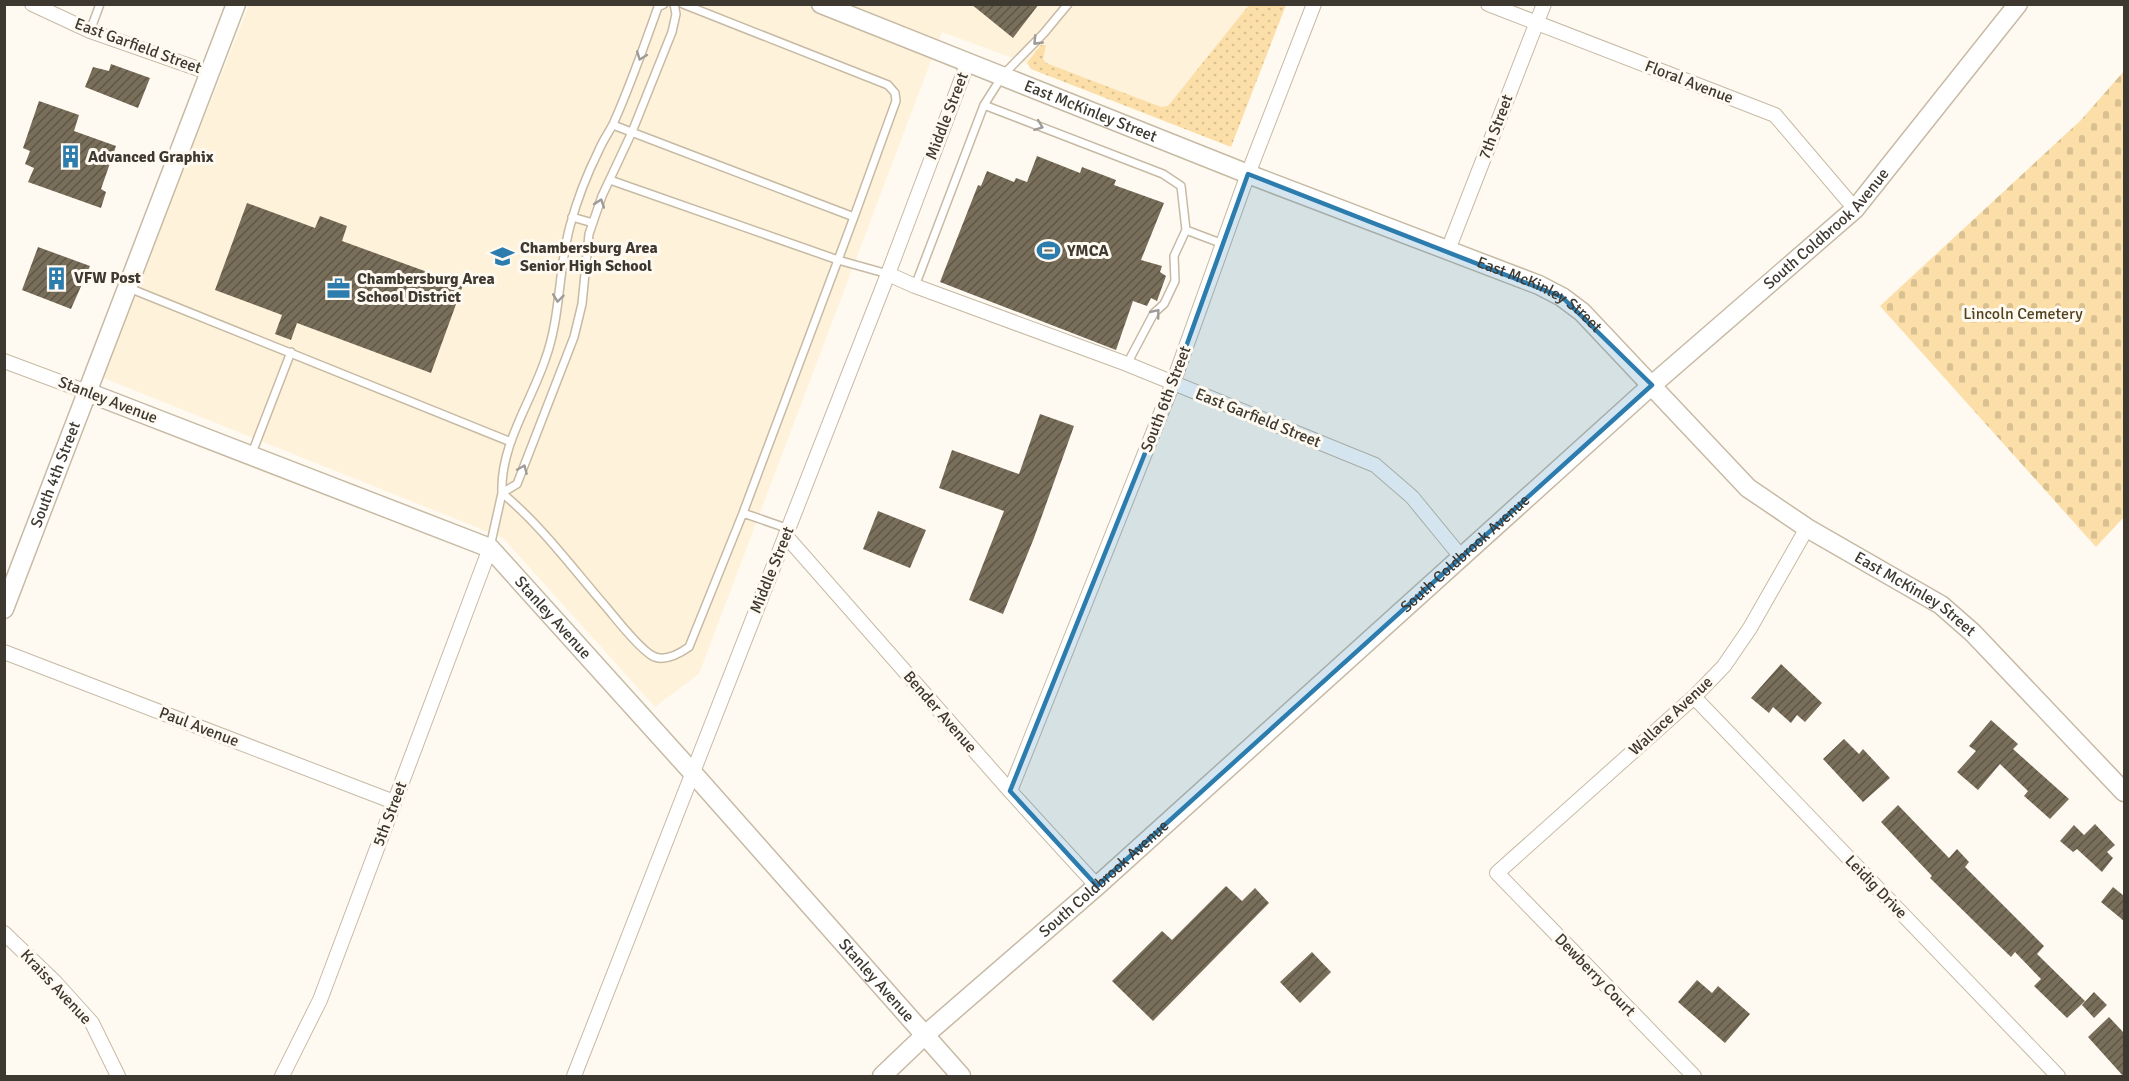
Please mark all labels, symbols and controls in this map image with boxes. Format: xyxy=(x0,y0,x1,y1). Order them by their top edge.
street label: East Garfield Street xyxy=(72,14,205,78)
one-way arrow xyxy=(1033,34,1044,45)
one-way arrow xyxy=(635,50,648,61)
street label: Floral Avenue xyxy=(1642,56,1736,108)
street label: Middle Street xyxy=(921,69,973,163)
street label: East McKinley Street xyxy=(1021,76,1160,147)
street label: 7th Street xyxy=(1474,91,1518,162)
one-way arrow xyxy=(1032,119,1043,131)
building icon: Advanced Graphix xyxy=(57,144,83,170)
place label: Advanced Graphix xyxy=(88,147,214,167)
street label: South Coldbrook Avenue xyxy=(1759,164,1893,294)
one-way arrow xyxy=(592,198,605,209)
place label: Chambersburg Area Senior High School xyxy=(520,238,658,276)
sports icon: YMCA xyxy=(1036,238,1062,264)
place label: YMCA xyxy=(1066,241,1109,261)
school or university icon: Chambersburg Area Senior High School xyxy=(489,244,515,270)
street label: East McKinley Street xyxy=(1474,252,1607,337)
building icon: VFW Post xyxy=(43,265,69,291)
place label: VFW Post xyxy=(74,268,141,288)
place label: Chambersburg Area School District xyxy=(357,269,495,307)
office icon: Chambersburg Area School District xyxy=(326,275,352,301)
one-way arrow xyxy=(553,294,565,303)
park label: Lincoln Cemetery xyxy=(1963,304,2083,324)
one-way arrow xyxy=(1148,309,1159,320)
street label: South 6th Street xyxy=(1137,343,1196,455)
street label: Stanley Avenue xyxy=(56,372,160,428)
street label: East Garfield Street xyxy=(1192,384,1324,452)
street label: South 4th Street xyxy=(26,418,85,530)
one-way arrow xyxy=(516,465,528,476)
street label: South Coldbrook Avenue xyxy=(1396,490,1534,617)
street label: Middle Street xyxy=(746,523,799,616)
street label: East McKinley Street xyxy=(1851,547,1980,641)
street label: Stanley Avenue xyxy=(510,572,595,663)
street label: Bender Avenue xyxy=(899,667,981,757)
street label: Wallace Avenue xyxy=(1625,672,1717,760)
street label: Paul Avenue xyxy=(156,703,242,751)
street label: 5th Street xyxy=(368,778,412,849)
street label: South Coldbrook Avenue xyxy=(1035,816,1173,942)
street label: Leidig Drive xyxy=(1841,851,1911,923)
street label: Dewberry Court xyxy=(1550,929,1640,1021)
street label: Stanley Avenue xyxy=(834,934,919,1026)
street label: Kraiss Avenue xyxy=(16,945,96,1029)

